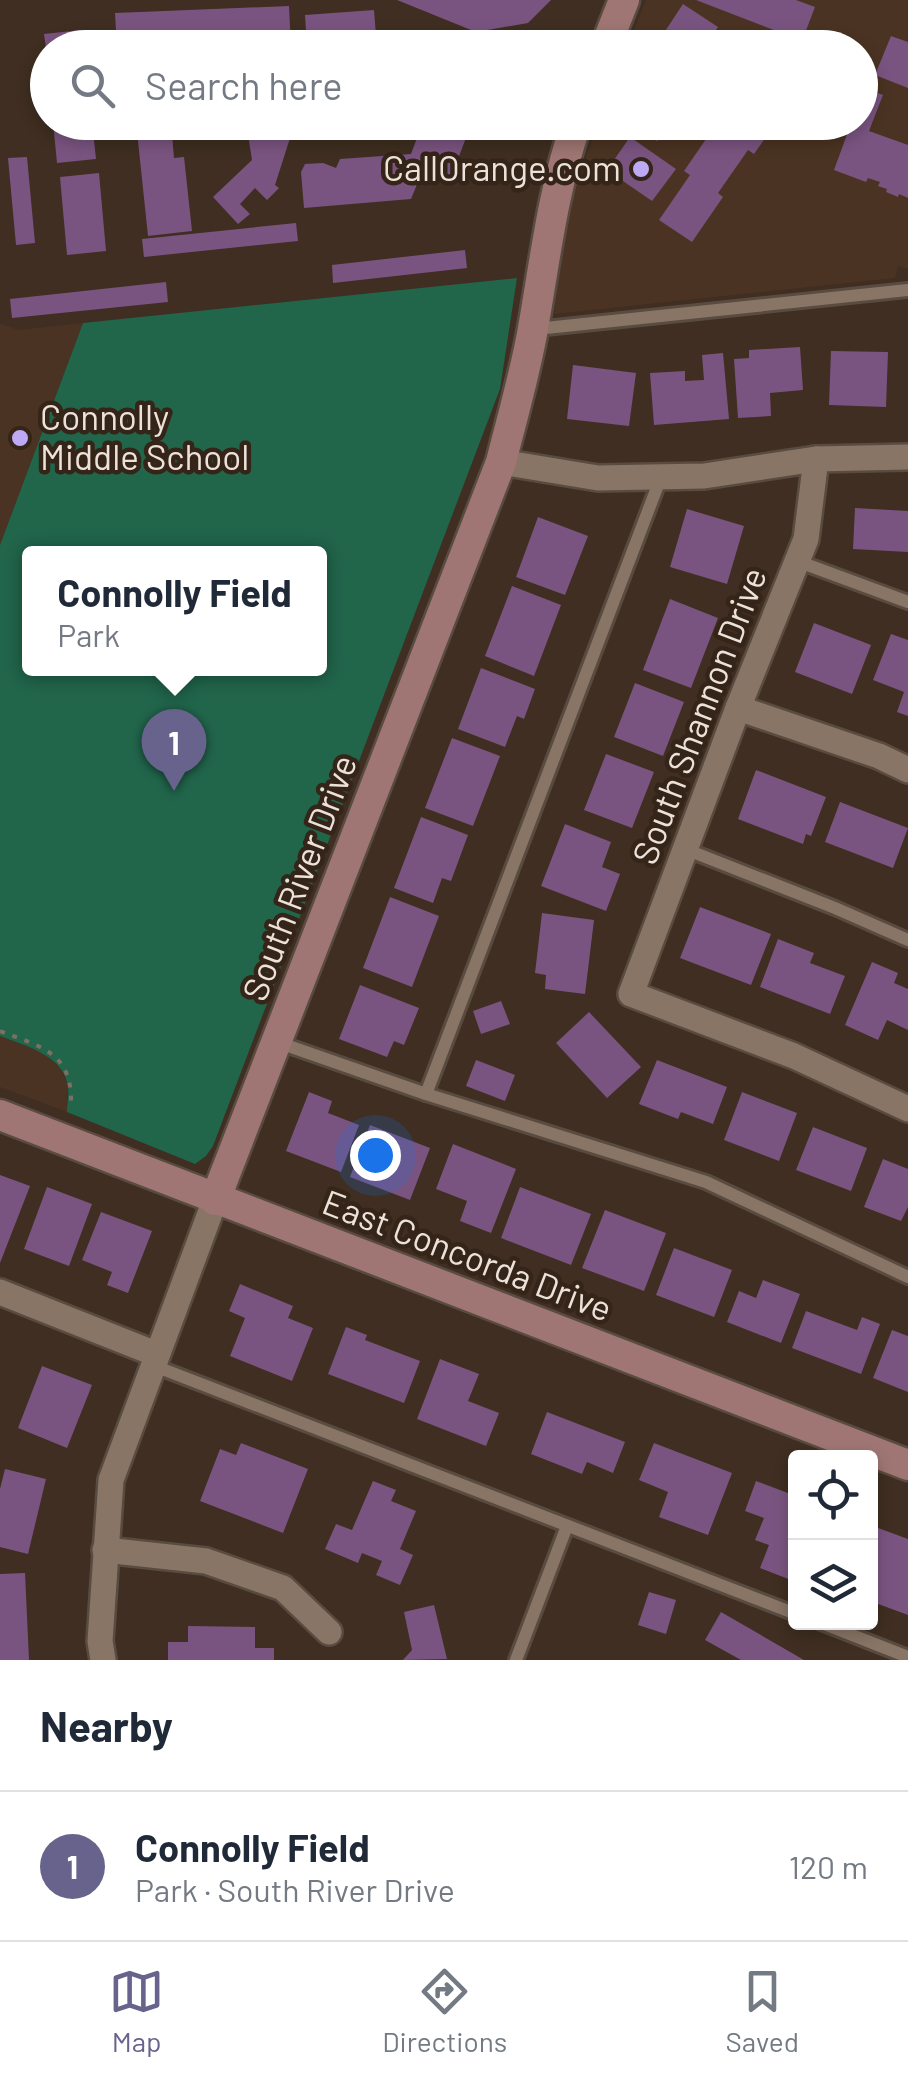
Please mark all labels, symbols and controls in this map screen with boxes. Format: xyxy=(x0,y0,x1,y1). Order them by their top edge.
search box xyxy=(30,30,878,140)
icon: search xyxy=(65,58,120,113)
text: Search here xyxy=(145,62,343,108)
place label: CallOrange.com xyxy=(383,146,621,188)
marker: CallOrange.com xyxy=(630,158,652,180)
place label: Connolly Middle School xyxy=(40,395,249,477)
marker: Connolly Middle School xyxy=(9,427,31,449)
popup xyxy=(22,546,327,676)
street label: South Shannon Drive xyxy=(622,561,774,870)
text: Connolly Field xyxy=(57,569,292,615)
text: Park xyxy=(57,615,120,653)
pin: 1 xyxy=(142,708,206,791)
street label: South River Drive xyxy=(232,749,364,1006)
your location xyxy=(350,1130,401,1181)
street label: East Concorda Drive xyxy=(317,1180,618,1329)
map controls xyxy=(788,1450,878,1630)
button: locate xyxy=(788,1450,878,1540)
button: layers xyxy=(788,1540,878,1630)
text: Nearby xyxy=(40,1700,173,1750)
text: Connolly Field xyxy=(135,1824,370,1870)
text: 1 xyxy=(67,1847,78,1885)
text: 120 m xyxy=(789,1847,868,1885)
text: Park · South River Drive xyxy=(135,1870,455,1908)
tab: Map xyxy=(109,1964,164,2058)
tab: Directions xyxy=(382,1964,507,2058)
tab: Saved xyxy=(725,1964,799,2058)

